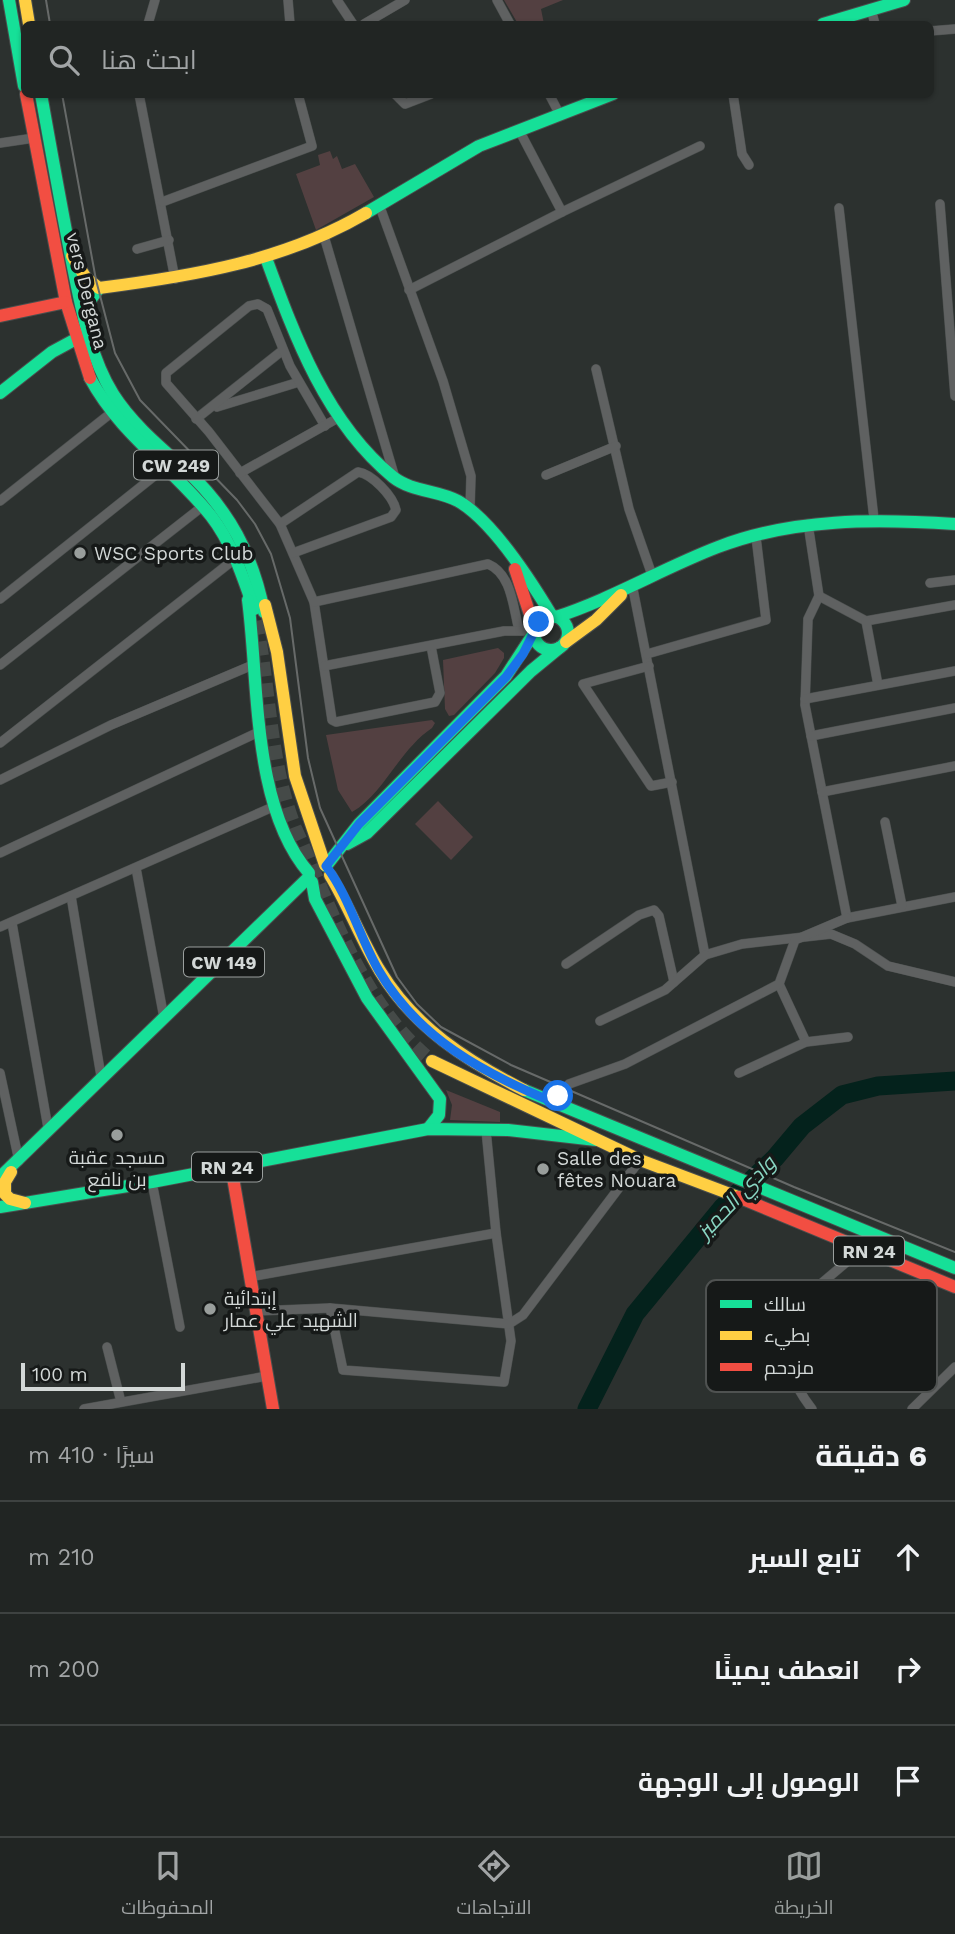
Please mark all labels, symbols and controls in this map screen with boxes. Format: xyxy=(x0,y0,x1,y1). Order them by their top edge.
search box xyxy=(21,21,934,98)
icon: search xyxy=(45,41,83,79)
text: ابحث هنا xyxy=(101,45,197,75)
street label: vers Dergana xyxy=(61,230,113,352)
road number: CW 249 xyxy=(134,450,218,480)
place label: WSC Sports Club xyxy=(94,542,253,565)
marker: WSC Sports Club xyxy=(72,545,88,561)
route end xyxy=(523,606,554,637)
road number: CW 149 xyxy=(184,947,264,976)
route start xyxy=(542,1080,573,1111)
marker: مسجد عقبة بن نافع xyxy=(109,1127,125,1143)
place label: مسجد عقبة بن نافع xyxy=(69,1146,165,1193)
place label: Salle des fêtes Nouara xyxy=(557,1147,676,1192)
water label: وادي الحميز xyxy=(689,1149,785,1249)
road number: RN 24 xyxy=(192,1152,262,1182)
marker: Salle des fêtes Nouara xyxy=(535,1161,551,1177)
road number: RN 24 xyxy=(834,1236,904,1266)
legend xyxy=(706,1280,937,1392)
place label: إبتدائية الشهيد علي عمار xyxy=(223,1287,358,1335)
text: سالك xyxy=(764,1293,806,1316)
marker: إبتدائية الشهيد علي عمار xyxy=(202,1301,218,1317)
text: بطيء xyxy=(764,1324,810,1350)
text: مزدحم xyxy=(764,1356,814,1381)
scale bar xyxy=(21,1360,186,1392)
text: 100 m xyxy=(32,1363,88,1386)
text: 6 دقيقة xyxy=(815,1438,927,1473)
text: سيرًا · 410 m xyxy=(28,1442,155,1469)
icon: ahead xyxy=(889,1538,927,1576)
text: تابع السير xyxy=(749,1543,860,1573)
text: 210 m xyxy=(28,1544,94,1571)
icon: right xyxy=(889,1650,927,1688)
text: انعطف يمينًا xyxy=(714,1655,860,1685)
text: 200 m xyxy=(28,1656,100,1683)
icon: arrive xyxy=(889,1762,927,1800)
text: الوصول إلى الوجهة xyxy=(638,1767,860,1797)
tab: المحفوظات xyxy=(121,1847,214,1925)
tab: الاتجاهات xyxy=(456,1847,532,1925)
tab: الخريطة xyxy=(774,1847,834,1925)

